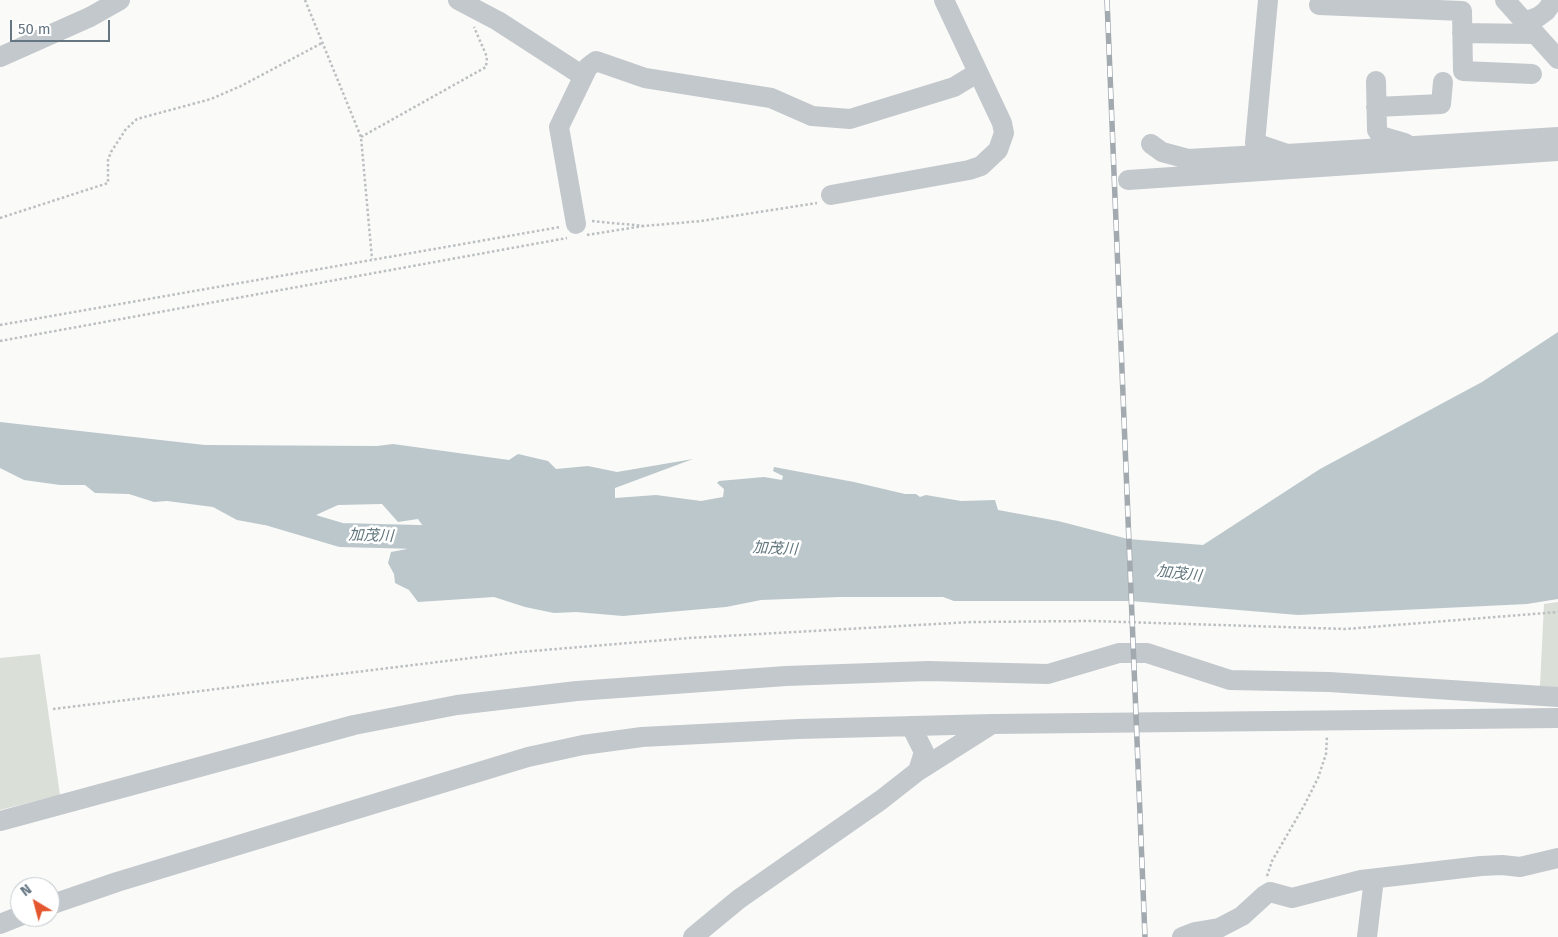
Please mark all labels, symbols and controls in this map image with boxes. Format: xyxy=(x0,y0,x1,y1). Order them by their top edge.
scale bar xyxy=(12,10,112,42)
text: 50 m xyxy=(18,20,51,38)
water label: 加茂川 xyxy=(348,526,394,546)
water label: 加茂川 xyxy=(752,539,798,559)
water label: 加茂川 xyxy=(1156,562,1202,586)
north arrow xyxy=(10,877,60,927)
text: N xyxy=(17,881,35,900)

